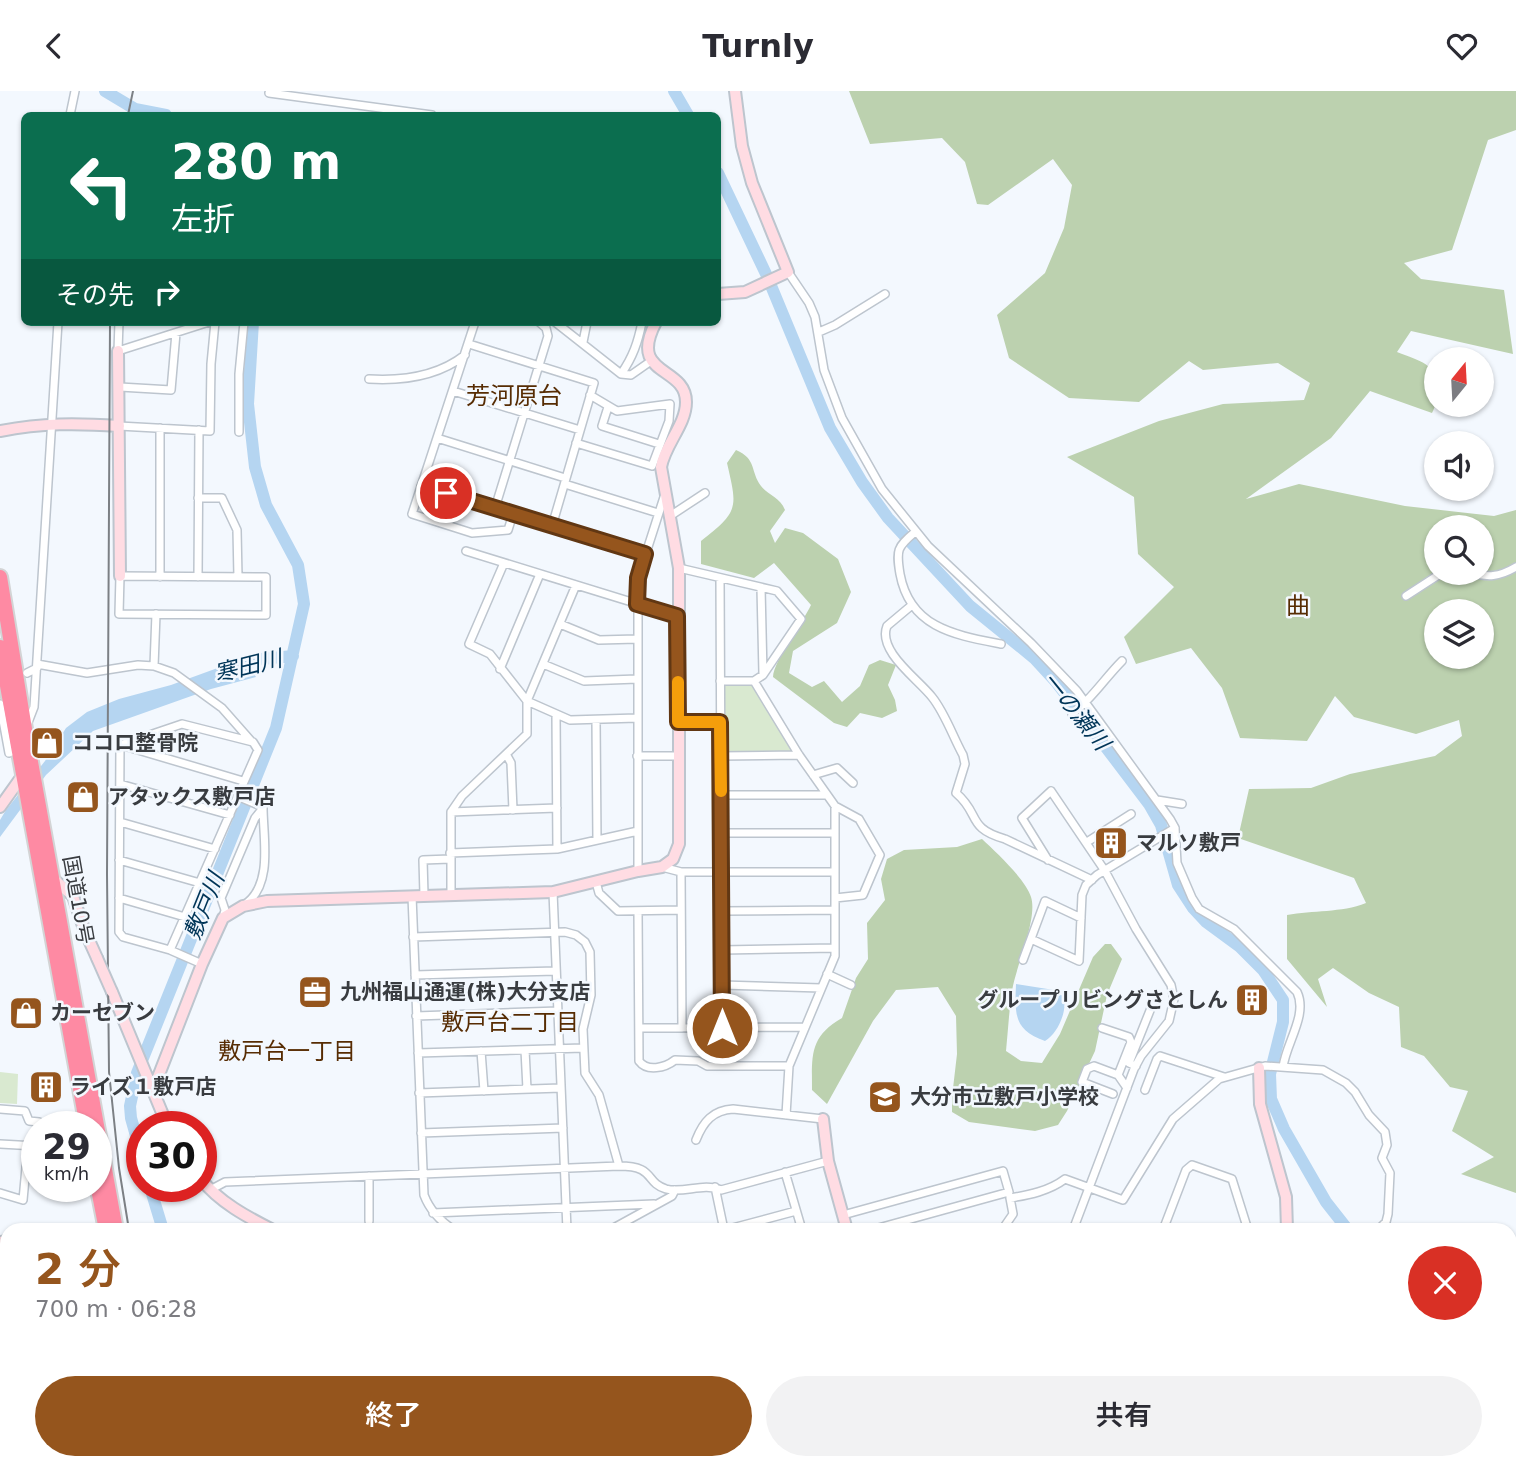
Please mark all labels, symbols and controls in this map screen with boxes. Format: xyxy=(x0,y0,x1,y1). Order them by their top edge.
icon: back xyxy=(35,27,73,65)
text: Turnly xyxy=(702,27,814,65)
icon: heart xyxy=(1443,27,1481,65)
text: 280 m xyxy=(171,134,341,191)
icon: left xyxy=(56,140,147,231)
text: 左折 xyxy=(171,200,235,238)
icon: right xyxy=(148,273,186,311)
text: その先 xyxy=(56,280,134,310)
north arrow xyxy=(1424,347,1494,417)
map controls xyxy=(1424,347,1494,669)
district label: 芳河原台 xyxy=(466,382,562,410)
button: sound xyxy=(1424,431,1494,501)
pin xyxy=(416,463,476,523)
icon: arrive xyxy=(427,474,465,512)
button: search xyxy=(1424,515,1494,585)
district label: 曲 xyxy=(1286,592,1310,620)
button: layers xyxy=(1424,599,1494,669)
water label: 寒田川 xyxy=(211,644,288,687)
water label: 一の瀬川 xyxy=(1037,667,1117,757)
shop icon: ココロ整骨院 xyxy=(28,724,66,762)
place label: ココロ整骨院 xyxy=(72,731,198,755)
shop icon: アタックス敷戸店 xyxy=(64,778,102,816)
place label: アタックス敷戸店 xyxy=(108,785,275,809)
building icon: マルソ敷戸 xyxy=(1092,824,1130,862)
place label: マルソ敷戸 xyxy=(1136,831,1241,855)
street label: 国道10号 xyxy=(58,854,98,946)
water label: 敷戸川 xyxy=(179,866,230,943)
office icon: 九州福山通運(株)大分支店 xyxy=(296,973,334,1011)
place label: 九州福山通運(株)大分支店 xyxy=(340,980,590,1004)
building icon: グループリビングさとしん xyxy=(1233,981,1271,1019)
place label: グループリビングさとしん xyxy=(977,988,1228,1012)
position arrow xyxy=(685,991,759,1065)
shop icon: カーセブン xyxy=(7,994,45,1032)
place label: カーセブン xyxy=(50,1001,155,1025)
district label: 敷戸台二丁目 xyxy=(441,1009,579,1035)
district label: 敷戸台一丁目 xyxy=(218,1038,356,1064)
building icon: ライズ１敷戸店 xyxy=(27,1068,65,1106)
place label: ライズ１敷戸店 xyxy=(70,1075,216,1099)
school or university icon: 大分市立敷戸小学校 xyxy=(866,1078,904,1116)
place label: 大分市立敷戸小学校 xyxy=(910,1085,1099,1109)
speed limit sign: 30 xyxy=(126,1111,217,1202)
text: 29 xyxy=(42,1127,91,1167)
text: km/h xyxy=(44,1163,89,1184)
text: 2 分 xyxy=(35,1245,121,1294)
button: close xyxy=(1408,1246,1482,1320)
text: 700 m · 06:28 xyxy=(35,1296,197,1322)
button: 終了 xyxy=(35,1376,752,1456)
button: 共有 xyxy=(766,1376,1482,1456)

